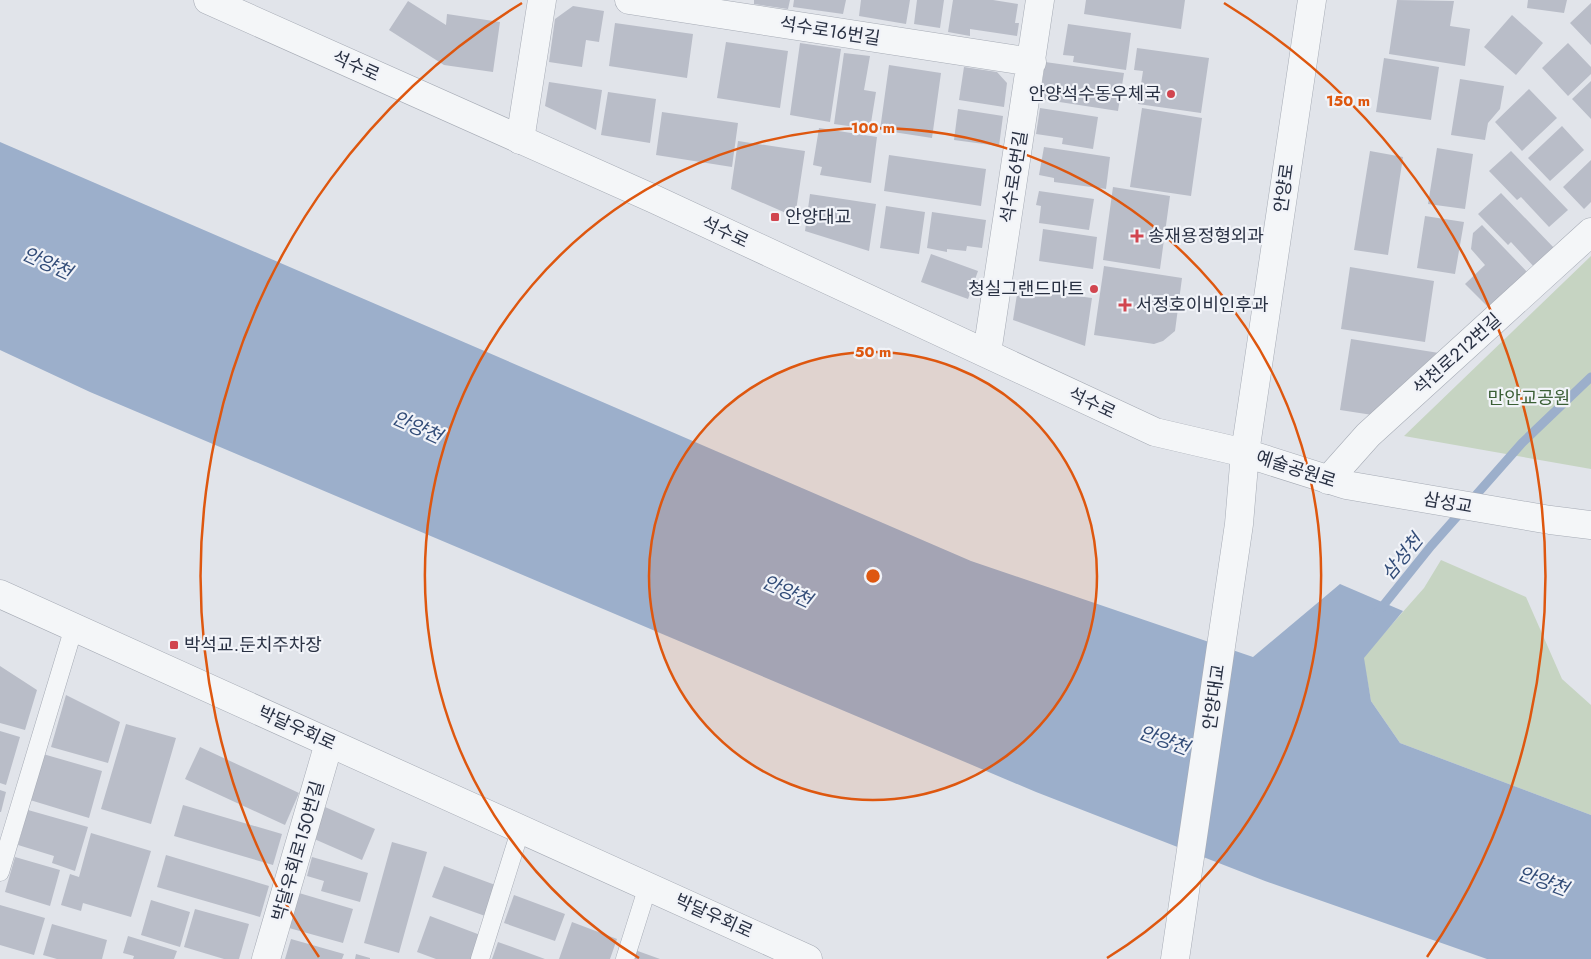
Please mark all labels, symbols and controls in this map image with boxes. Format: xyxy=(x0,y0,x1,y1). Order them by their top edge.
street label: 석수로16번길 xyxy=(778,10,882,52)
street label: 석수로 xyxy=(328,44,384,88)
place label: 안양석수동우체국 xyxy=(1029,81,1161,107)
marker: 안양석수동우체국 xyxy=(1165,88,1177,100)
text: 150 m xyxy=(1326,90,1370,112)
text: 100 m xyxy=(851,117,895,139)
street label: 석수로6번길 xyxy=(994,129,1034,225)
street label: 안양로 xyxy=(1268,162,1300,214)
place label: 안양대교 xyxy=(785,204,851,230)
street label: 석수로 xyxy=(697,210,753,254)
marker: 안양대교 xyxy=(769,211,781,223)
place label: 송재용정형외과 xyxy=(1148,223,1264,249)
marker: 송재용정형외과 xyxy=(1130,229,1144,243)
water label: 안양천 xyxy=(18,240,78,287)
place label: 청실그랜드마트 xyxy=(968,276,1084,302)
marker: 청실그랜드마트 xyxy=(1088,283,1100,295)
place label: 서정호이비인후과 xyxy=(1136,292,1269,318)
marker: 서정호이비인후과 xyxy=(1118,298,1132,312)
street label: 석천로212번길 xyxy=(1407,307,1507,401)
text: 50 m xyxy=(855,341,891,363)
street label: 석수로 xyxy=(1064,381,1120,425)
park label: 만안교공원 xyxy=(1488,385,1570,411)
water label: 안양천 xyxy=(388,404,448,451)
street label: 예술공원로 xyxy=(1253,444,1339,494)
street label: 삼성교 xyxy=(1421,486,1475,520)
water label: 삼성천 xyxy=(1375,527,1430,586)
centre of rings xyxy=(864,567,882,585)
water label: 안양천 xyxy=(758,568,818,615)
place label: 박석교.둔치주차장 xyxy=(184,632,322,658)
marker: 박석교.둔치주차장 xyxy=(168,639,180,651)
street label: 안양대교 xyxy=(1197,662,1231,732)
street label: 박달우회로 xyxy=(254,699,340,757)
water label: 안양천 xyxy=(1135,718,1195,762)
street label: 박달우회로150번길 xyxy=(266,778,330,924)
water label: 안양천 xyxy=(1514,859,1574,903)
street label: 박달우회로 xyxy=(671,887,757,945)

